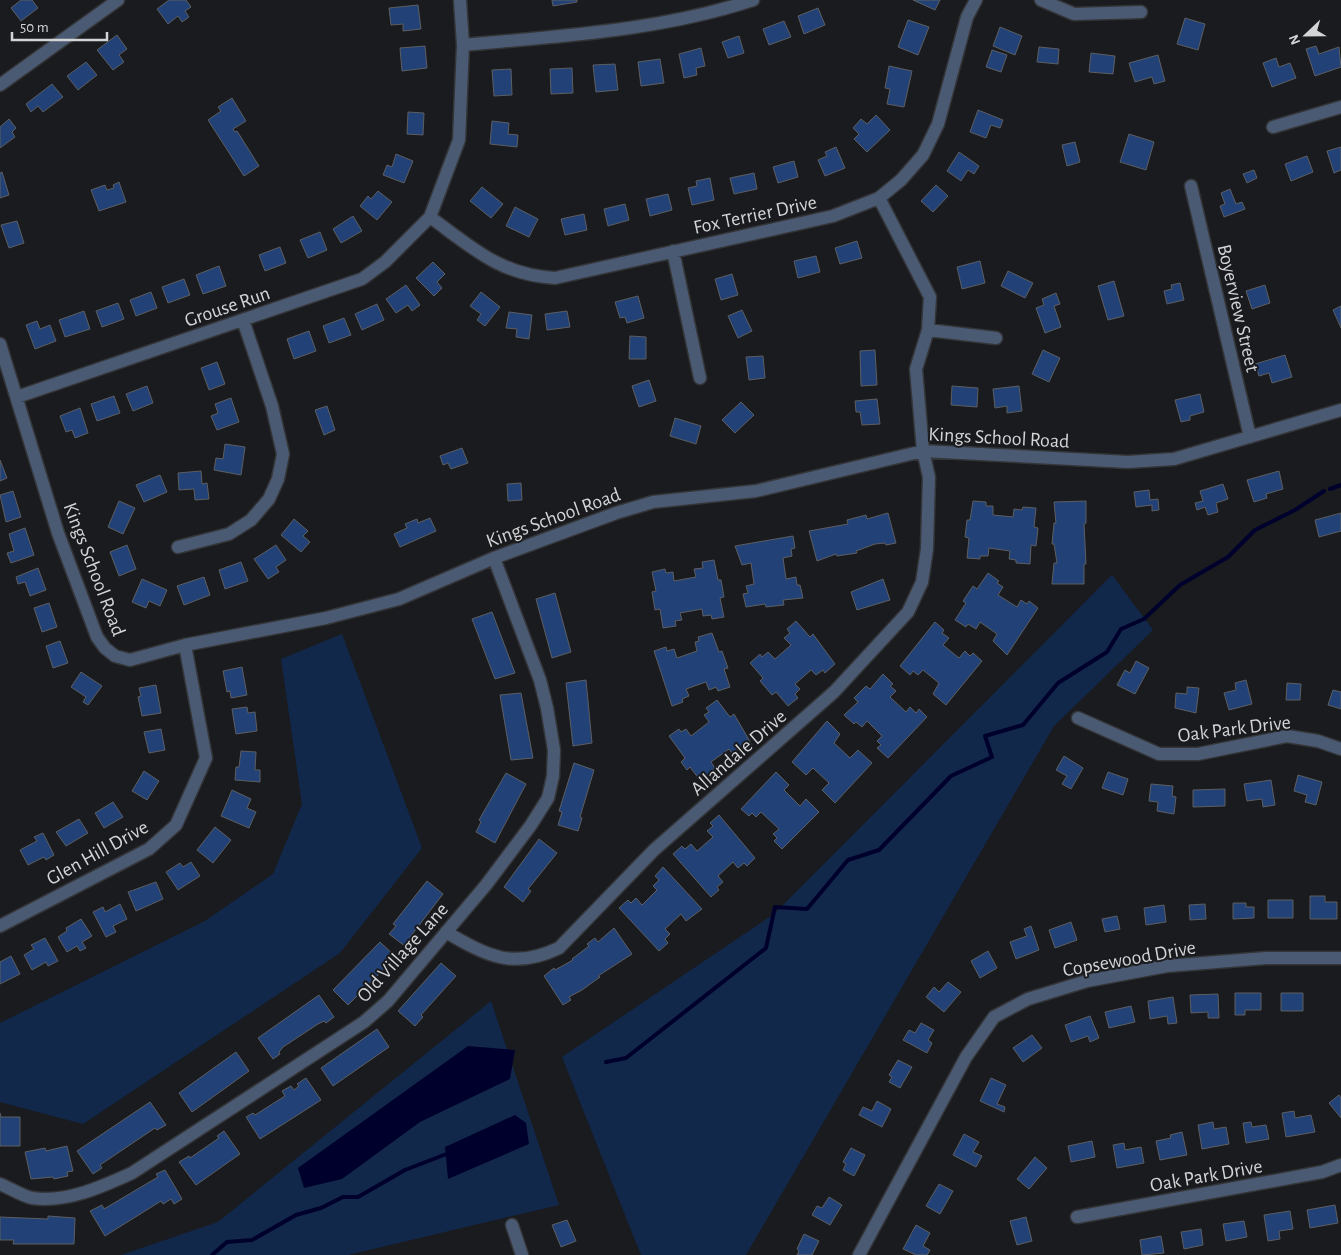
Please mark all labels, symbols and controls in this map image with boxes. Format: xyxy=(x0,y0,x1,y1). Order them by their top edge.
scale bar xyxy=(12,10,108,42)
north arrow xyxy=(1281,10,1331,60)
text: 50 m xyxy=(20,20,49,35)
text: N xyxy=(1287,32,1303,47)
street label: Fox Terrier Drive xyxy=(692,192,819,238)
street label: Boyerview Street xyxy=(1214,242,1263,375)
street label: Grouse Run xyxy=(182,283,273,331)
street label: Kings School Road xyxy=(928,424,1070,452)
street label: Kings School Road xyxy=(484,484,623,552)
street label: Kings School Road xyxy=(59,500,129,639)
street label: Allandale Drive xyxy=(687,706,790,799)
street label: Oak Park Drive xyxy=(1176,712,1292,746)
street label: Glen Hill Drive xyxy=(43,817,152,889)
street label: Old Village Lane xyxy=(353,899,452,1006)
street label: Copsewood Drive xyxy=(1061,937,1197,981)
street label: Oak Park Drive xyxy=(1148,1156,1264,1196)

